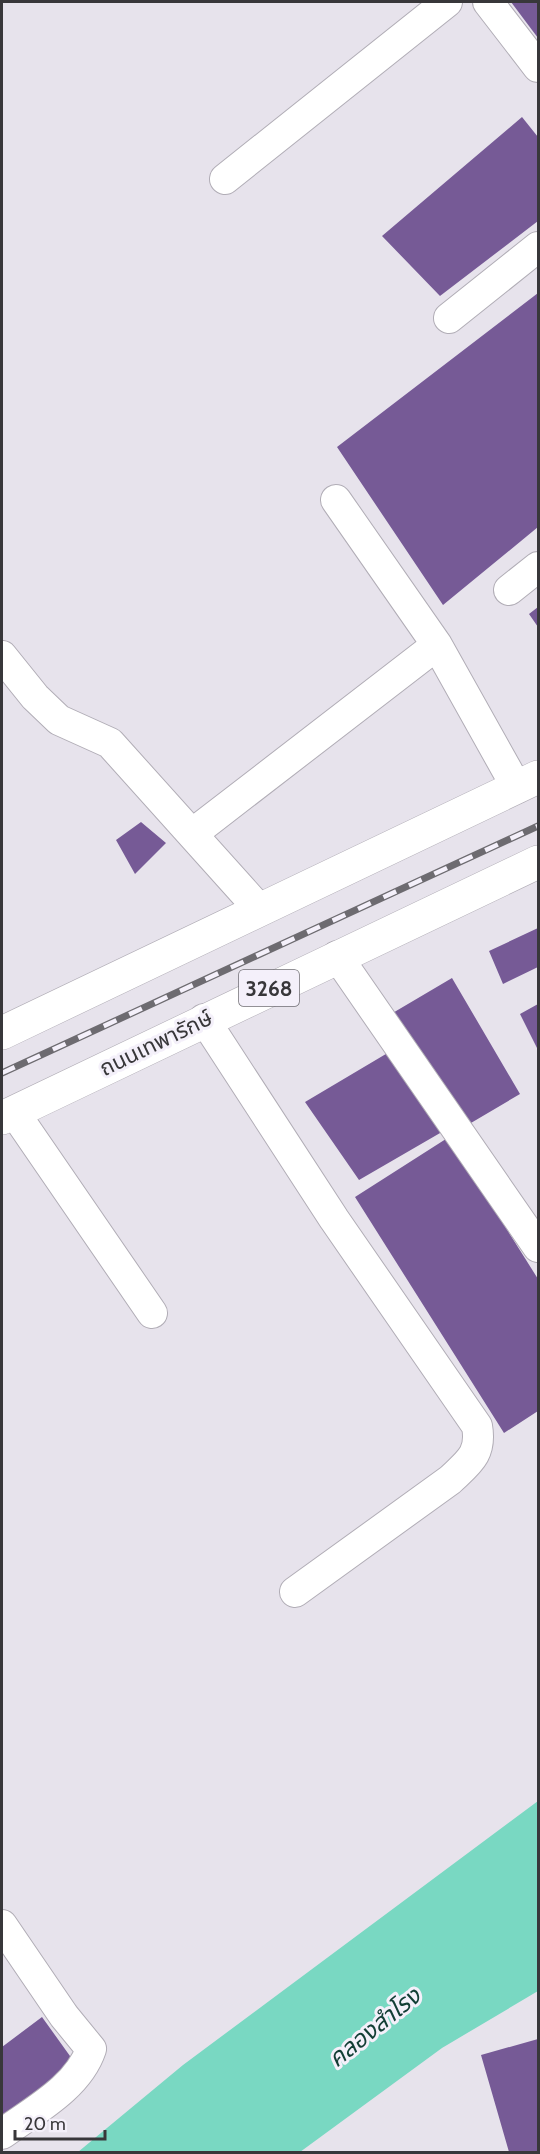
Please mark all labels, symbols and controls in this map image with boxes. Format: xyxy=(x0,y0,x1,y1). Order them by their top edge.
road number: 3268 xyxy=(239,970,299,1006)
street label: ถนนเทพารักษ์ xyxy=(95,1004,217,1082)
water label: คลองสำโรง xyxy=(322,1980,427,2073)
scale bar xyxy=(15,2103,105,2141)
text: 20 m xyxy=(24,2113,66,2135)

